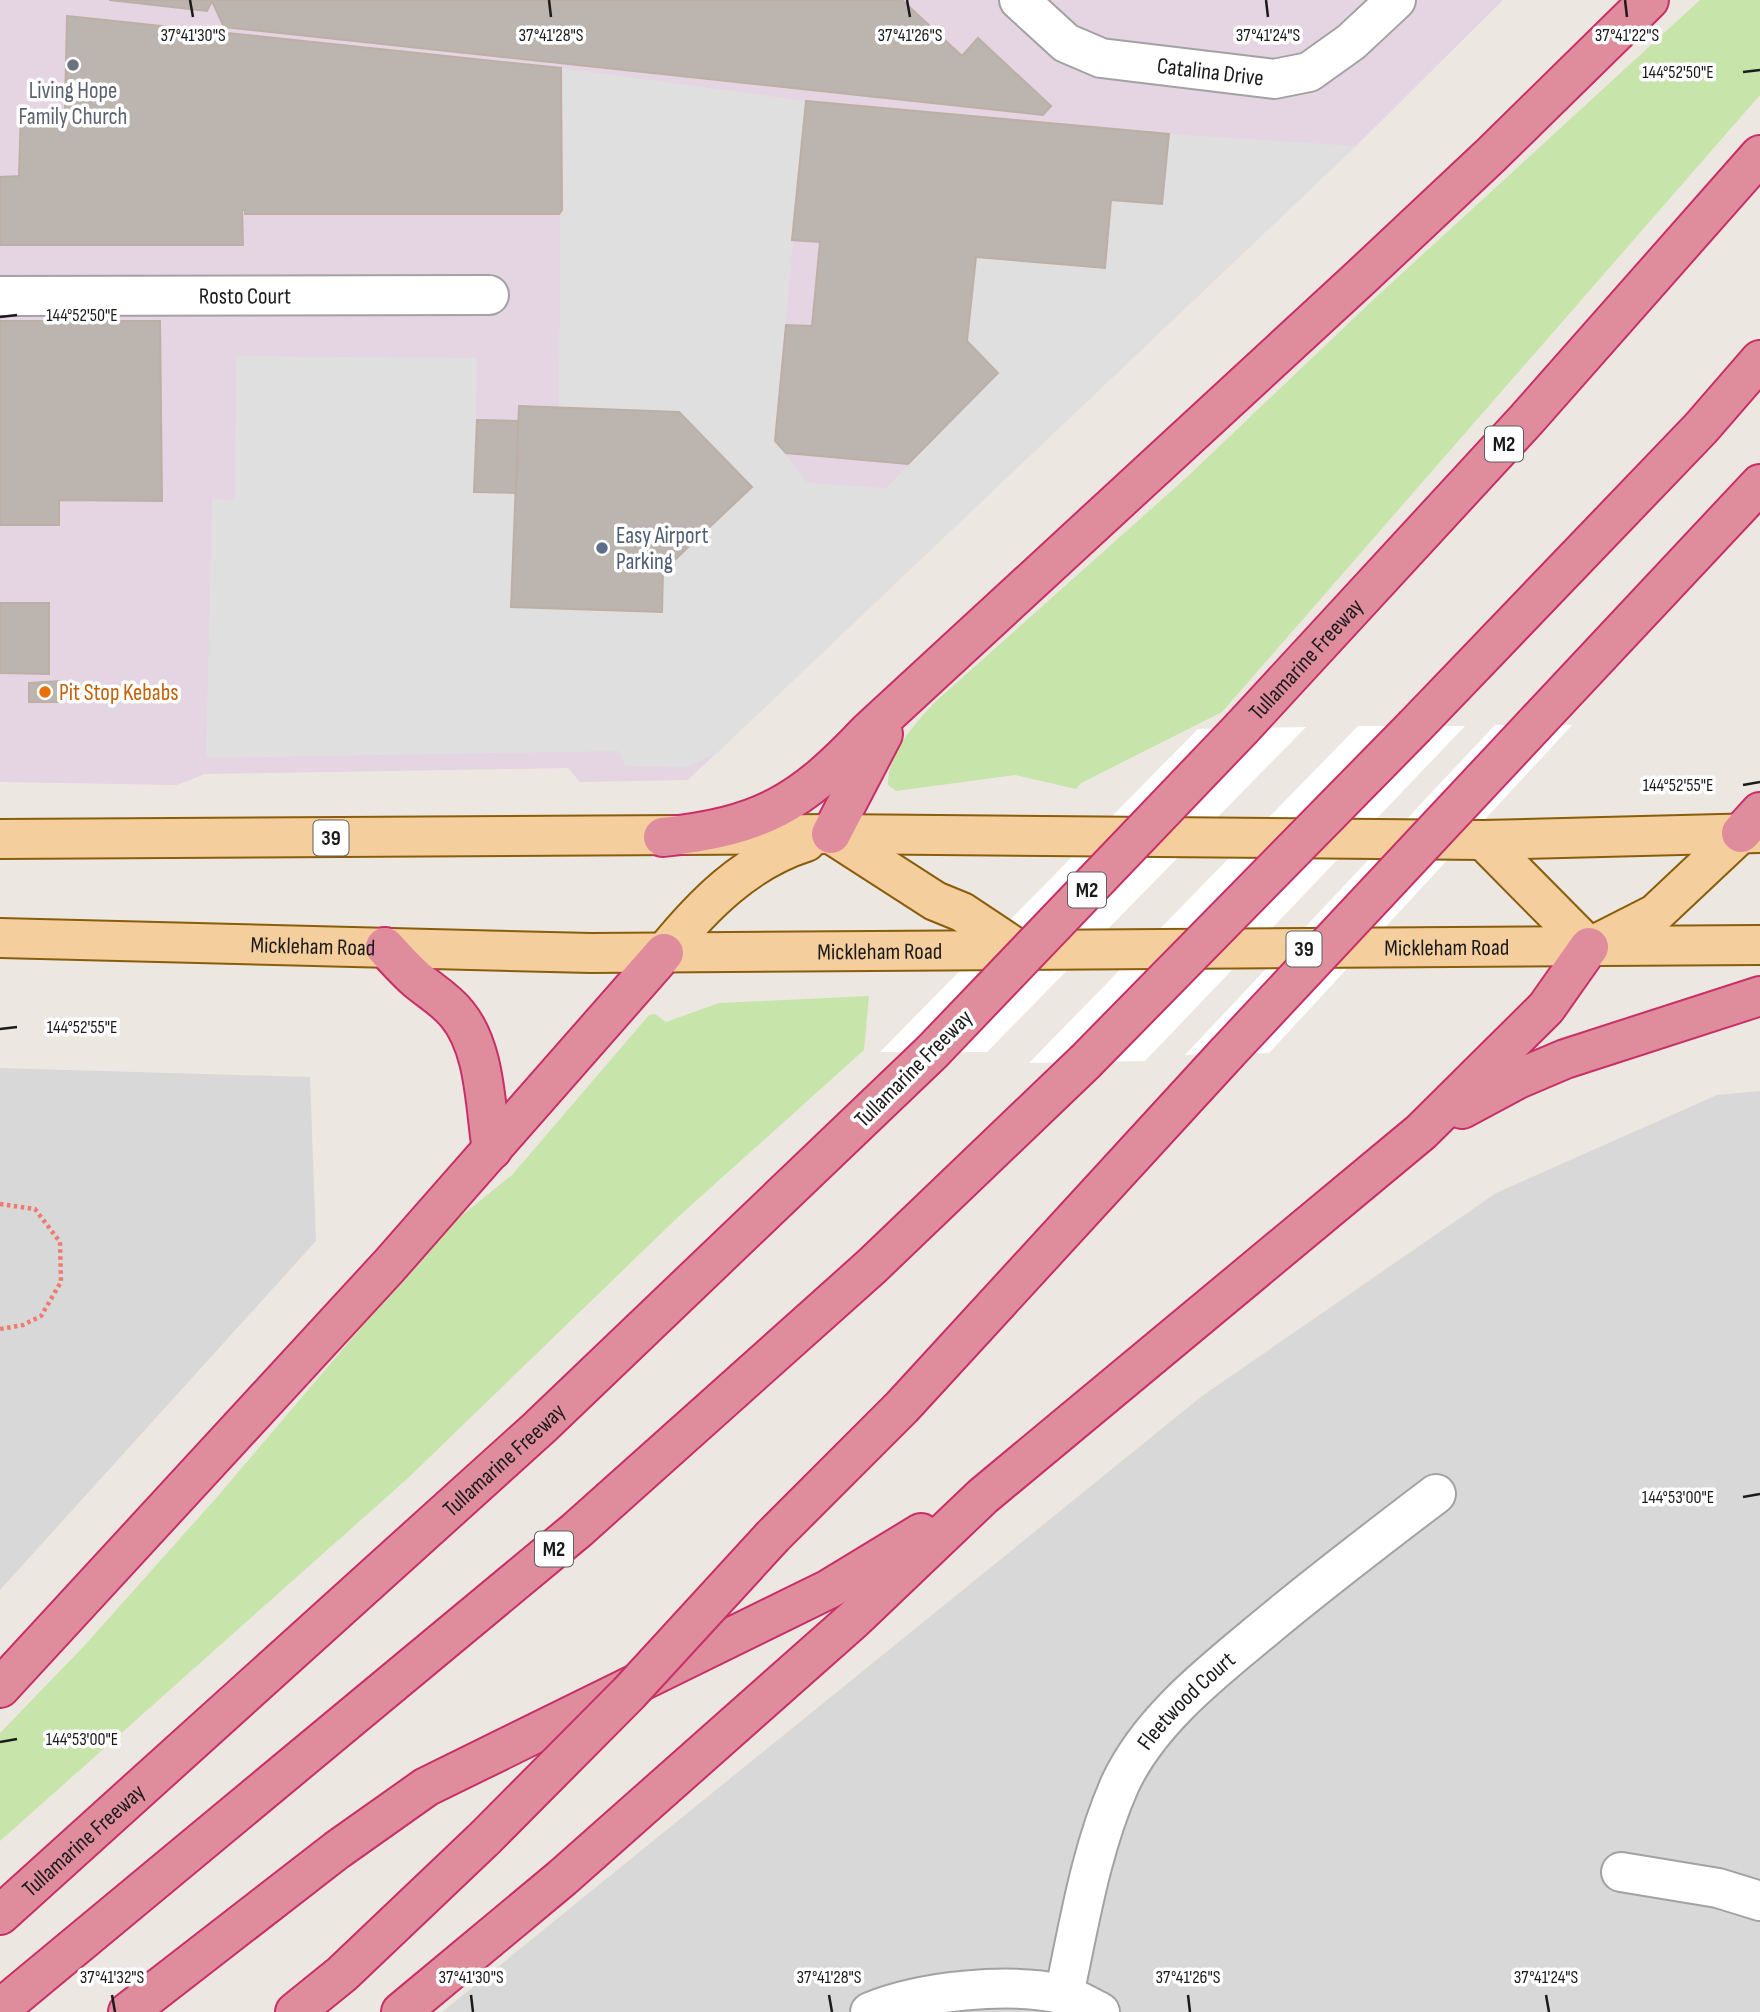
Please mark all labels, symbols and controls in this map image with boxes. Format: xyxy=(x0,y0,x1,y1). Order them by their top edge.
text: 37°41'30"S xyxy=(160,25,226,46)
text: 37°41'28"S xyxy=(519,25,584,46)
text: 37°41'26"S xyxy=(878,25,943,46)
text: 37°41'24"S xyxy=(1236,25,1301,46)
text: 37°41'22"S xyxy=(1595,25,1660,46)
street label: Catalina Drive xyxy=(1155,52,1265,93)
marker: Living Hope Family Church xyxy=(65,57,81,73)
text: 144°52'50"E xyxy=(1642,62,1714,83)
place label: Living Hope Family Church xyxy=(19,77,127,131)
street label: Rosto Court xyxy=(199,282,291,311)
text: 144°52'50"E xyxy=(46,305,118,326)
road number: M2 xyxy=(1485,426,1523,462)
place label: Easy Airport Parking xyxy=(616,522,708,576)
marker: Easy Airport Parking xyxy=(594,540,610,556)
street label: Tullamarine Freeway xyxy=(1243,593,1370,726)
place label: Pit Stop Kebabs xyxy=(59,679,179,707)
marker: Pit Stop Kebabs xyxy=(37,684,53,700)
text: 144°52'55"E xyxy=(1643,775,1713,796)
road number: 39 xyxy=(314,820,348,856)
road number: M2 xyxy=(1068,872,1106,908)
street label: Mickleham Road xyxy=(250,931,376,963)
road number: 39 xyxy=(1286,932,1322,967)
street label: Mickleham Road xyxy=(1384,934,1509,963)
street label: Mickleham Road xyxy=(817,938,942,966)
street label: Tullamarine Freeway xyxy=(849,1004,979,1134)
text: 144°52'55"E xyxy=(47,1017,117,1038)
street label: Tullamarine Freeway xyxy=(437,1398,571,1523)
text: 144°53'00"E xyxy=(1642,1487,1714,1508)
road number: M2 xyxy=(535,1532,573,1566)
street label: Fleetwood Court xyxy=(1131,1646,1241,1756)
text: 144°53'00"E xyxy=(46,1729,118,1750)
street label: Tullamarine Freeway xyxy=(17,1778,151,1903)
text: 37°41'32"S xyxy=(80,1967,145,1988)
text: 37°41'30"S xyxy=(438,1967,504,1988)
text: 37°41'28"S xyxy=(797,1967,862,1988)
text: 37°41'26"S xyxy=(1156,1967,1221,1988)
text: 37°41'24"S xyxy=(1514,1967,1579,1988)

